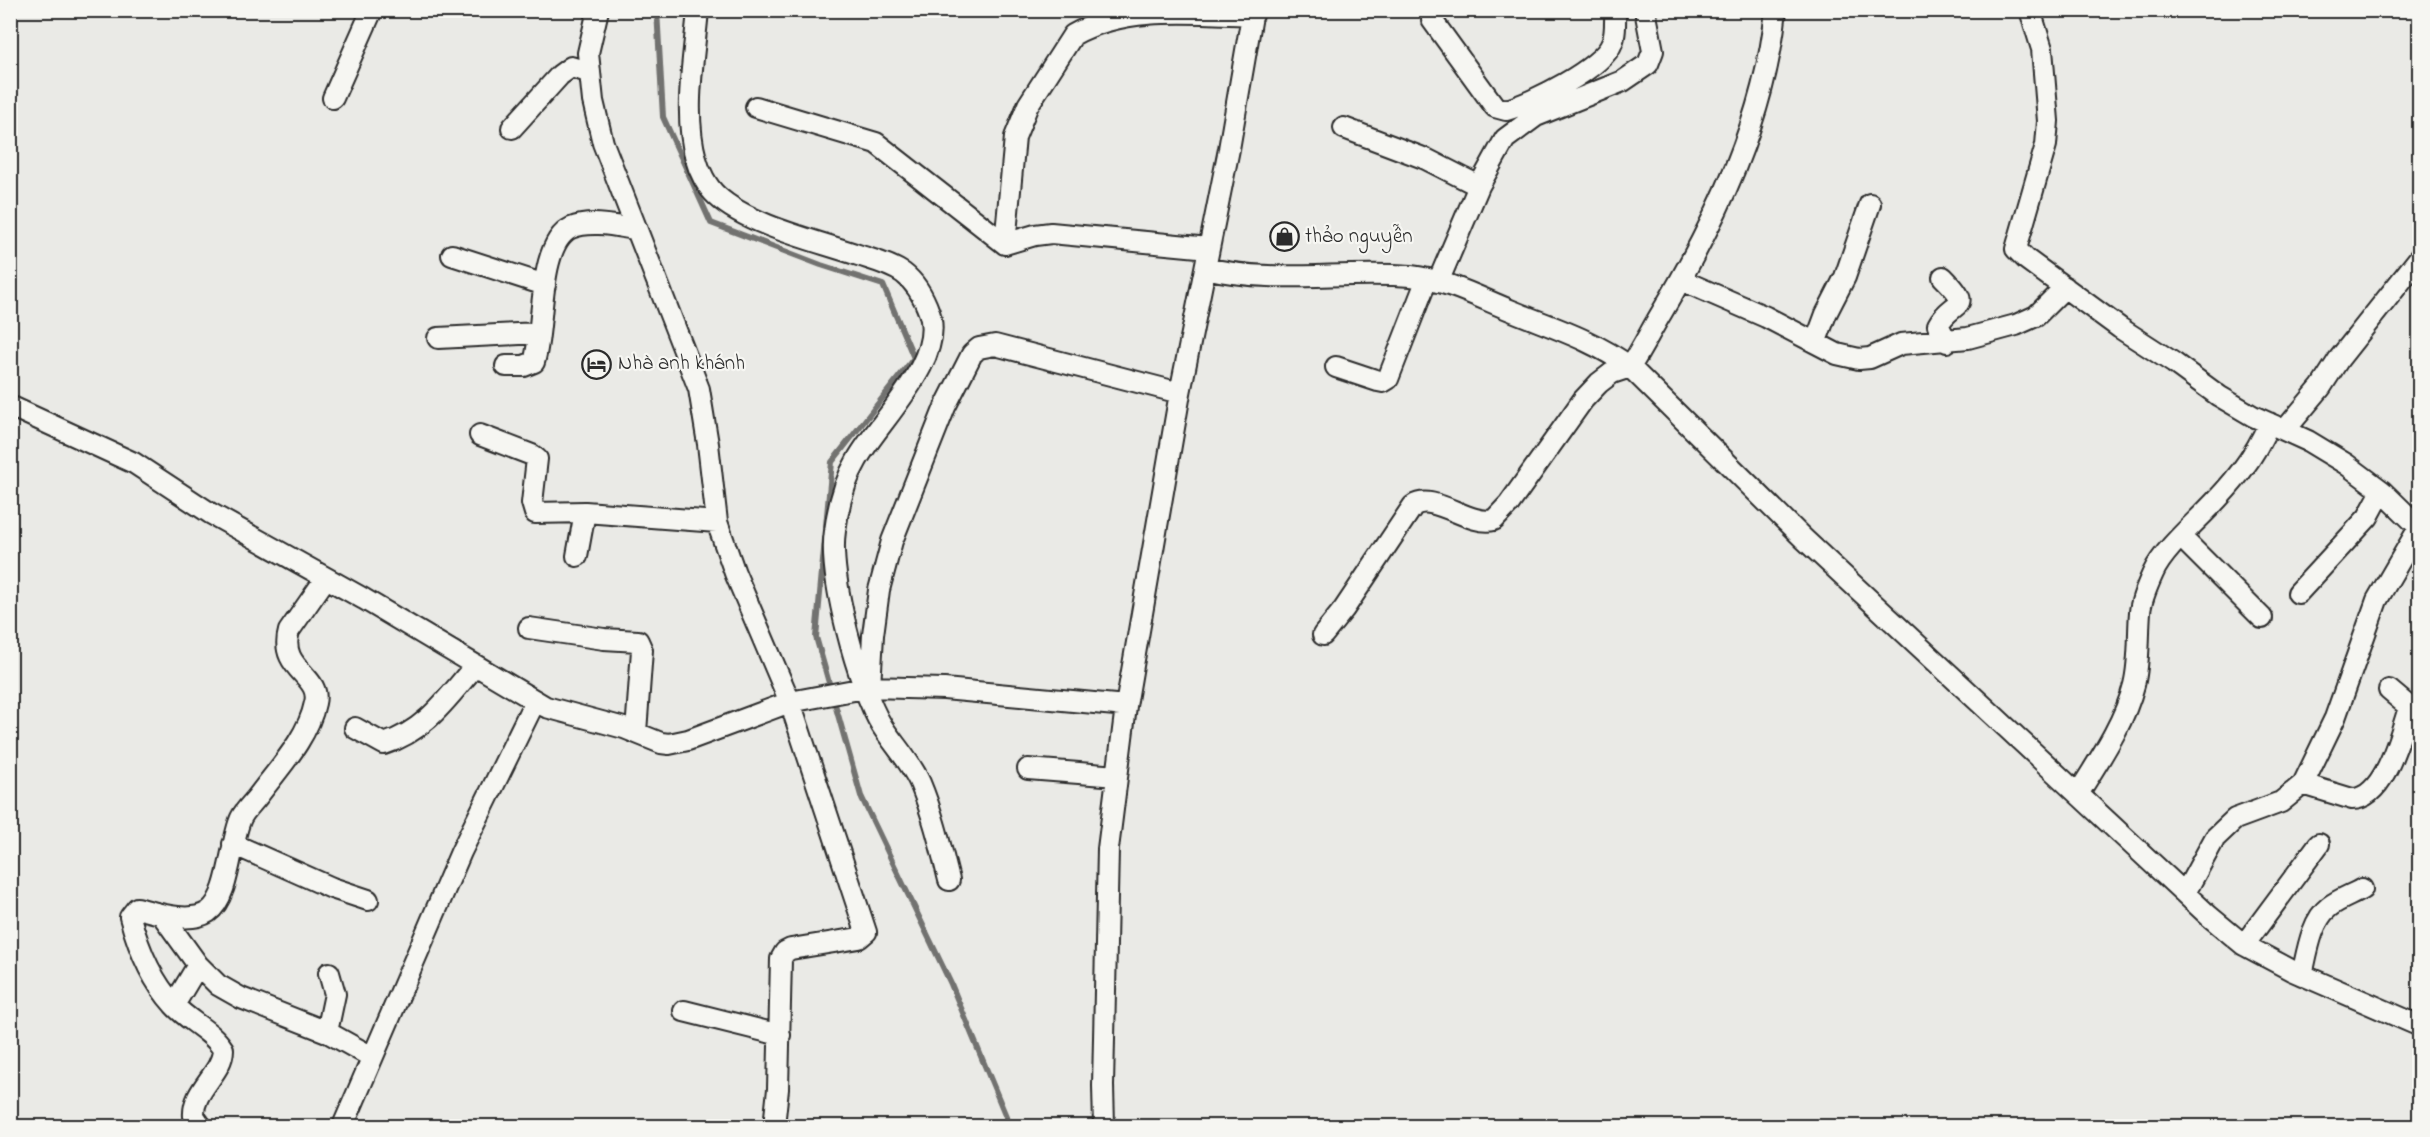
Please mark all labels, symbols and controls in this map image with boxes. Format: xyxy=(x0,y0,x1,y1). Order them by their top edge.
shop icon: thảo nguyễn xyxy=(1268,221,1300,253)
place label: thảo nguyễn xyxy=(1305,222,1413,254)
hotel icon: Nhà anh khánh xyxy=(581,348,613,380)
place label: Nhà anh khánh xyxy=(618,349,745,379)

